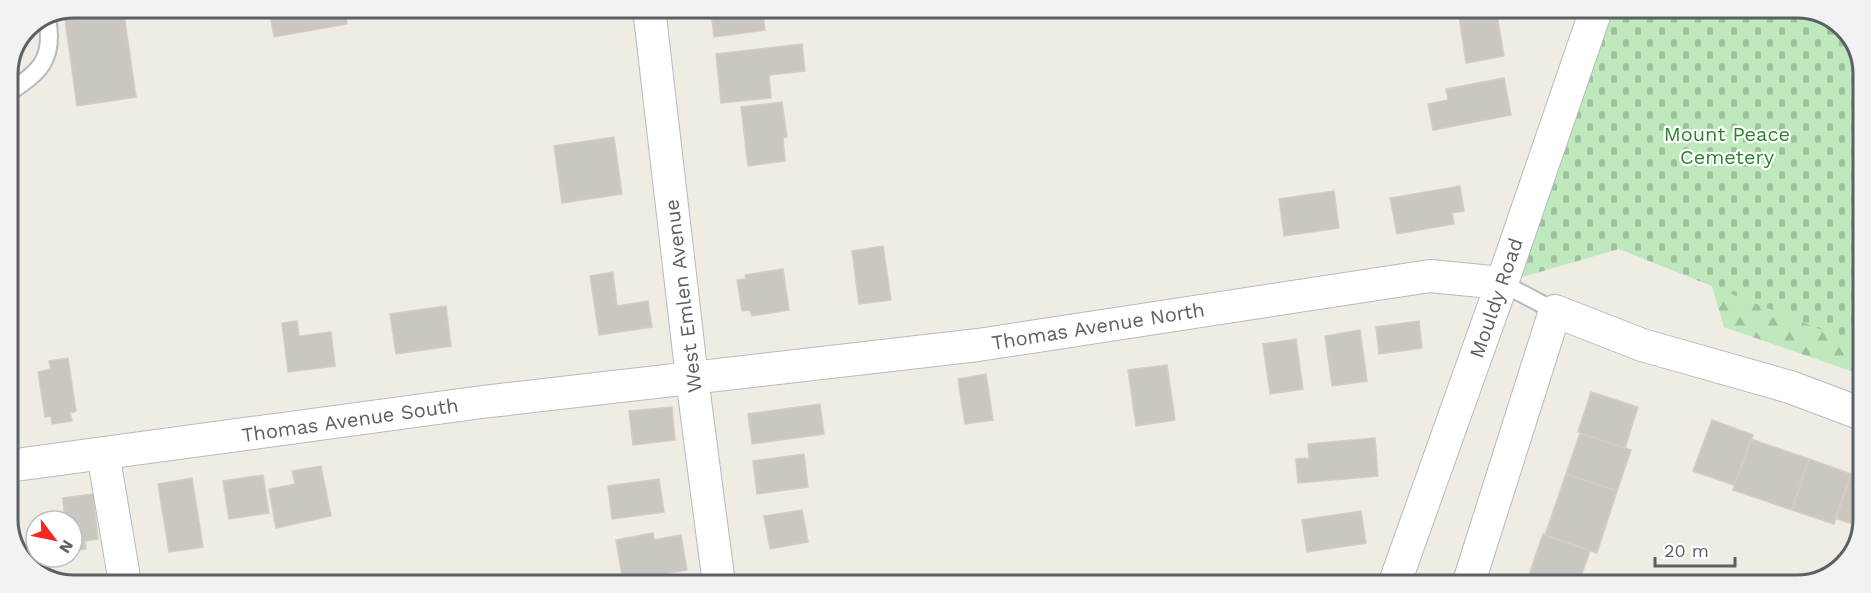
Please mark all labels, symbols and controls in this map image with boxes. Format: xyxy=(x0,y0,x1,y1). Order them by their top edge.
park label: Mount Peace Cemetery xyxy=(1664,122,1790,169)
street label: West Emlen Avenue xyxy=(659,198,707,394)
street label: Mouldy Road xyxy=(1464,235,1528,361)
street label: Thomas Avenue North xyxy=(990,297,1206,355)
street label: Thomas Avenue South xyxy=(240,393,460,447)
north arrow xyxy=(24,509,84,569)
scale bar xyxy=(1655,530,1734,568)
text: N xyxy=(55,537,77,557)
text: 20 m xyxy=(1664,540,1709,561)

